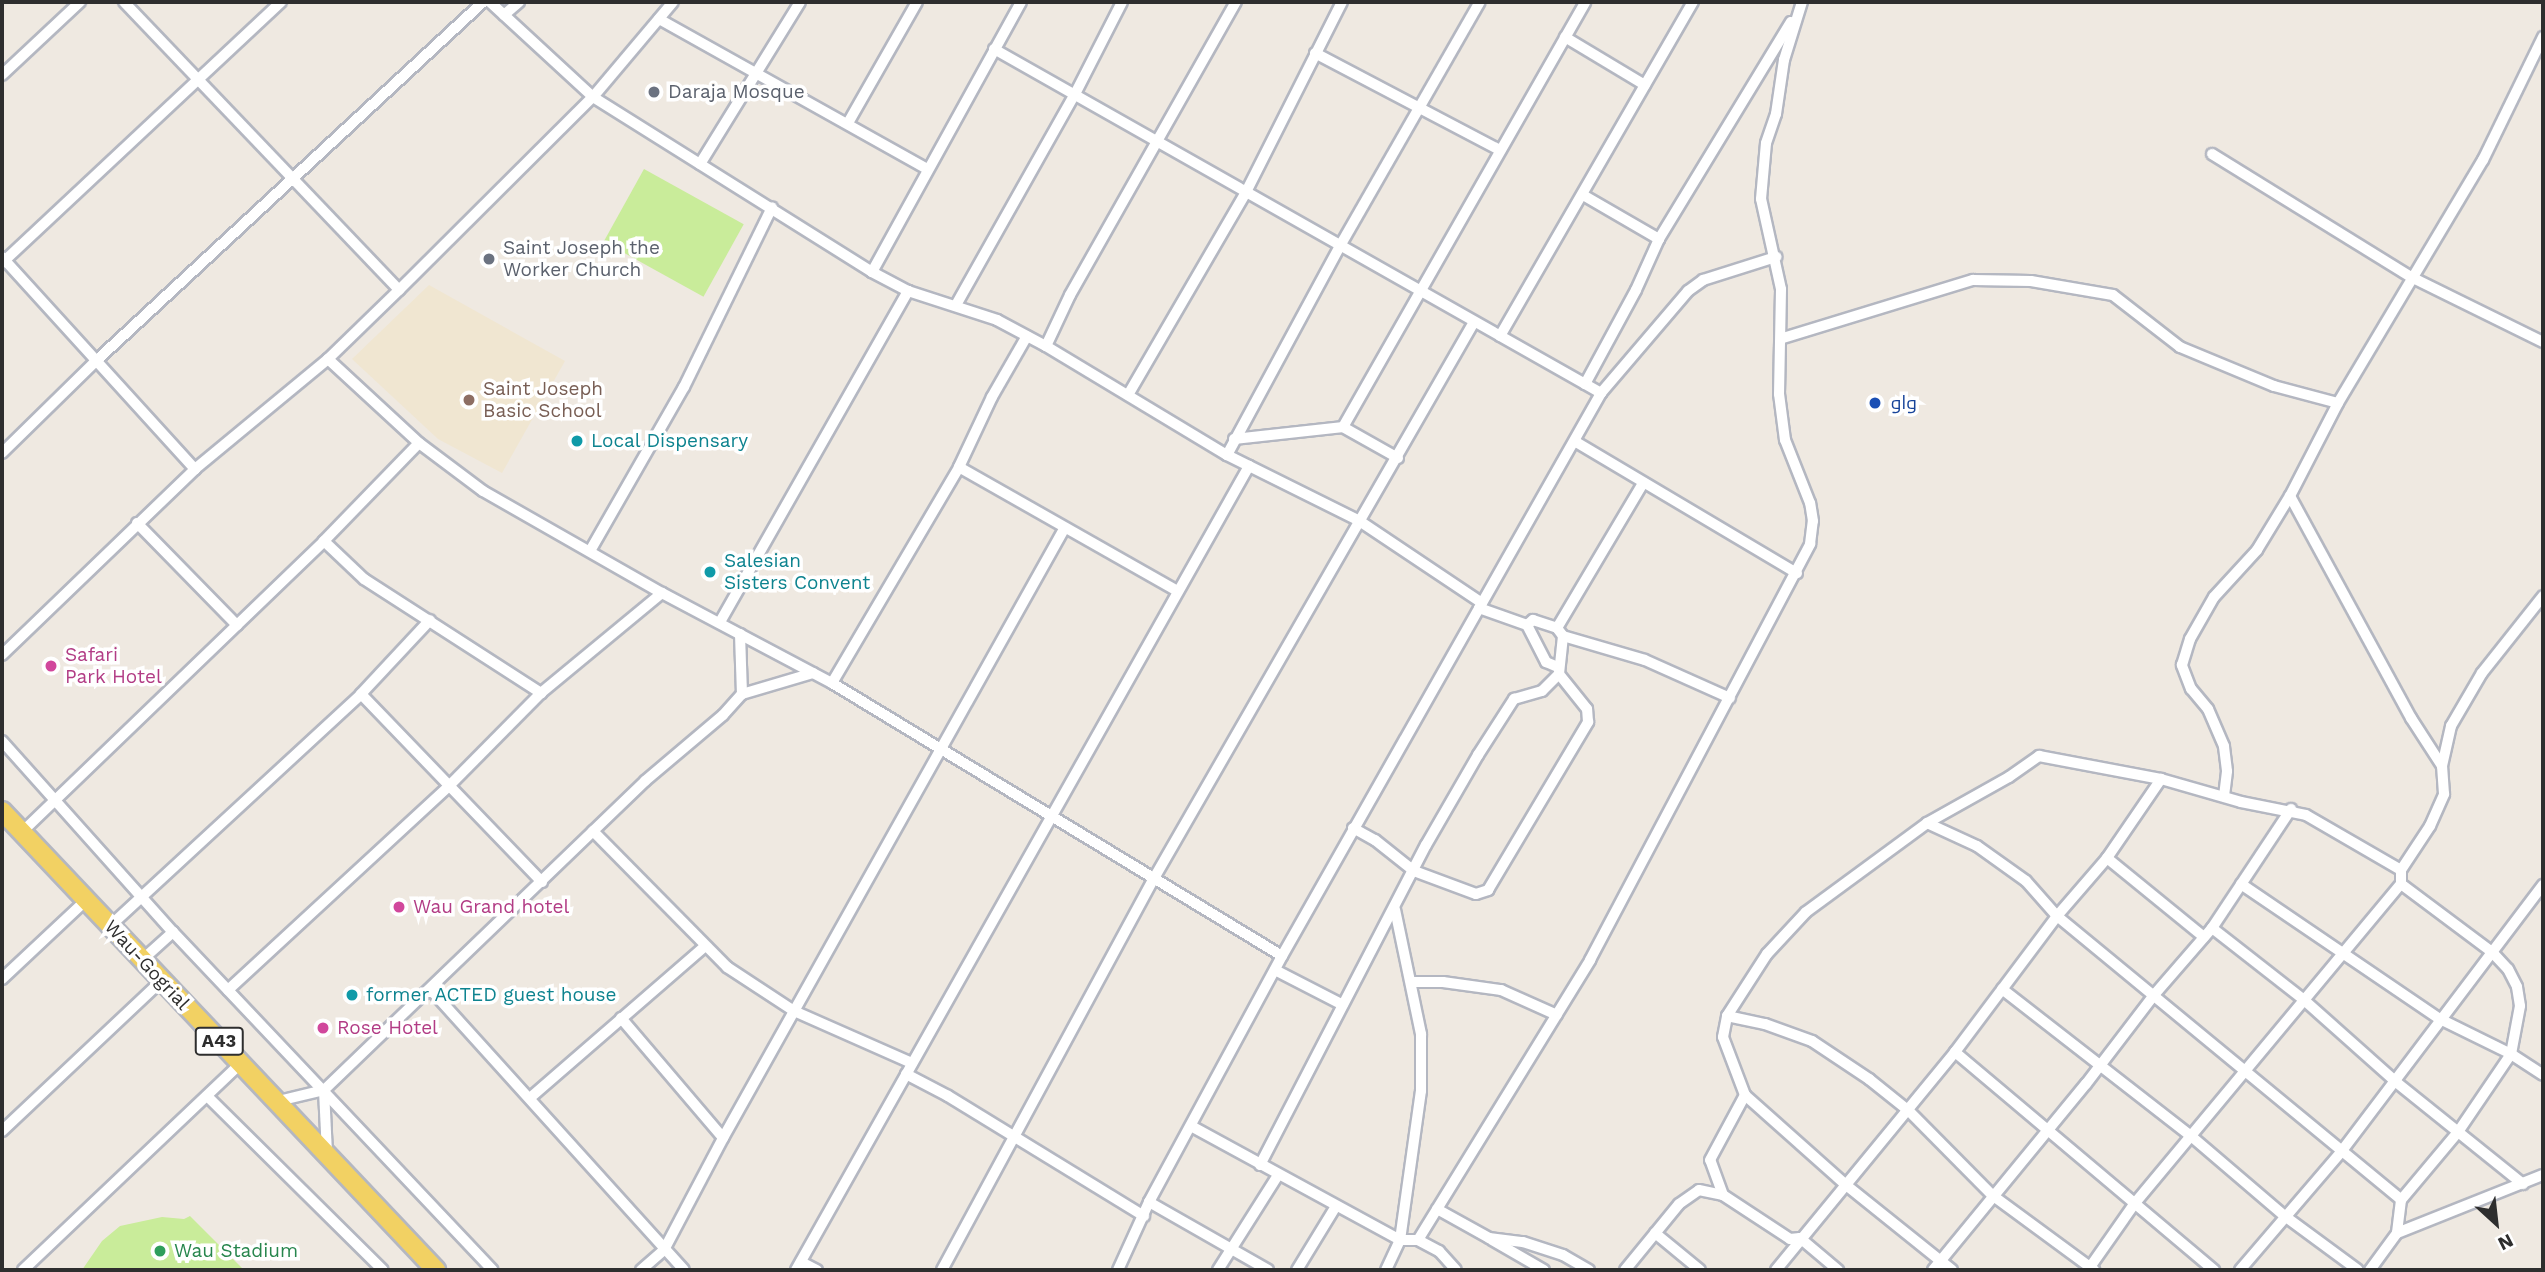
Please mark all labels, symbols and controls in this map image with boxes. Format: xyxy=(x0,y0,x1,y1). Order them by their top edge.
place label: Daraja Mosque xyxy=(668,81,805,103)
marker: Daraja Mosque xyxy=(646,84,662,100)
place label: Saint Joseph the Worker Church xyxy=(503,237,661,281)
marker: Saint Joseph the Worker Church xyxy=(481,251,497,267)
place label: Saint Joseph Basic School xyxy=(483,378,604,422)
marker: Saint Joseph Basic School xyxy=(461,392,477,408)
place label: واو xyxy=(1891,392,1917,414)
marker: واو xyxy=(1865,393,1885,413)
place label: Local Dispensary xyxy=(591,430,749,452)
marker: Local Dispensary xyxy=(569,433,585,449)
place label: Salesian Sisters Convent xyxy=(724,550,870,594)
marker: Salesian Sisters Convent xyxy=(702,564,718,580)
place label: Safari Park Hotel xyxy=(65,644,162,688)
marker: Safari Park Hotel xyxy=(43,658,59,674)
place label: Wau Grand hotel xyxy=(413,896,569,918)
marker: Wau Grand hotel xyxy=(391,899,407,915)
street label: Wau-Gogrial xyxy=(100,915,194,1015)
place label: former ACTED guest house xyxy=(366,984,618,1006)
marker: former ACTED guest house xyxy=(344,987,360,1003)
place label: Rose Hotel xyxy=(337,1017,438,1039)
marker: Rose Hotel xyxy=(315,1020,331,1036)
road number: A43 xyxy=(194,1026,244,1056)
north arrow xyxy=(2461,1188,2531,1258)
text: N xyxy=(2494,1229,2517,1256)
place label: Wau Stadium xyxy=(174,1240,298,1262)
marker: Wau Stadium xyxy=(152,1243,168,1259)

